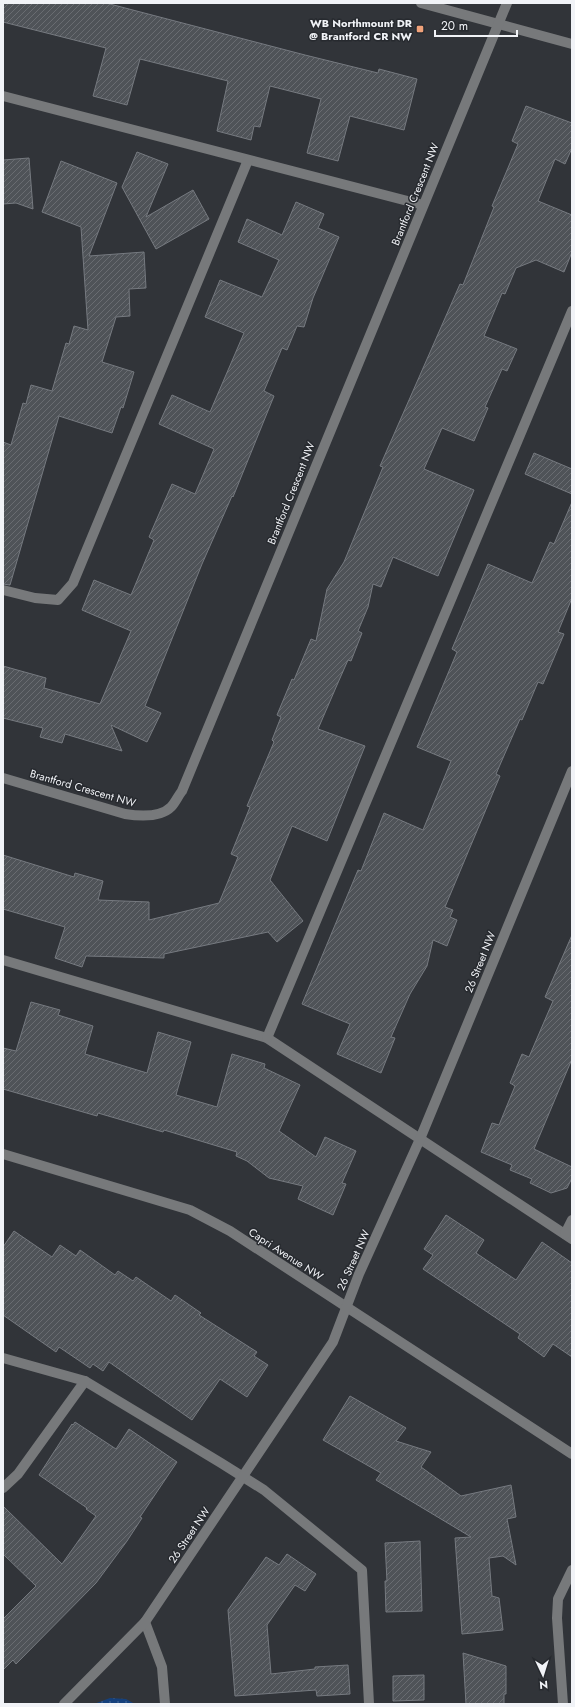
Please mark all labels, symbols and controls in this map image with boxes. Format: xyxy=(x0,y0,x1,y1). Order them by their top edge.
scale bar xyxy=(435,12,517,38)
place label: WB Northmount DR @ Brantford CR NW xyxy=(309,15,413,44)
text: 20 m xyxy=(441,17,468,35)
marker: WB Northmount DR @ Brantford CR NW xyxy=(415,24,425,34)
street label: Brantford Crescent NW xyxy=(387,140,443,248)
street label: Brantford Crescent NW xyxy=(263,439,319,547)
street label: Brantford Crescent NW xyxy=(28,765,138,811)
street label: 26 Street NW xyxy=(460,929,500,995)
street label: Capri Avenue NW xyxy=(246,1224,327,1284)
street label: 26 Street NW xyxy=(333,1227,374,1293)
street label: 26 Street NW xyxy=(164,1504,214,1566)
north arrow xyxy=(523,1655,563,1695)
text: N xyxy=(539,1677,549,1693)

